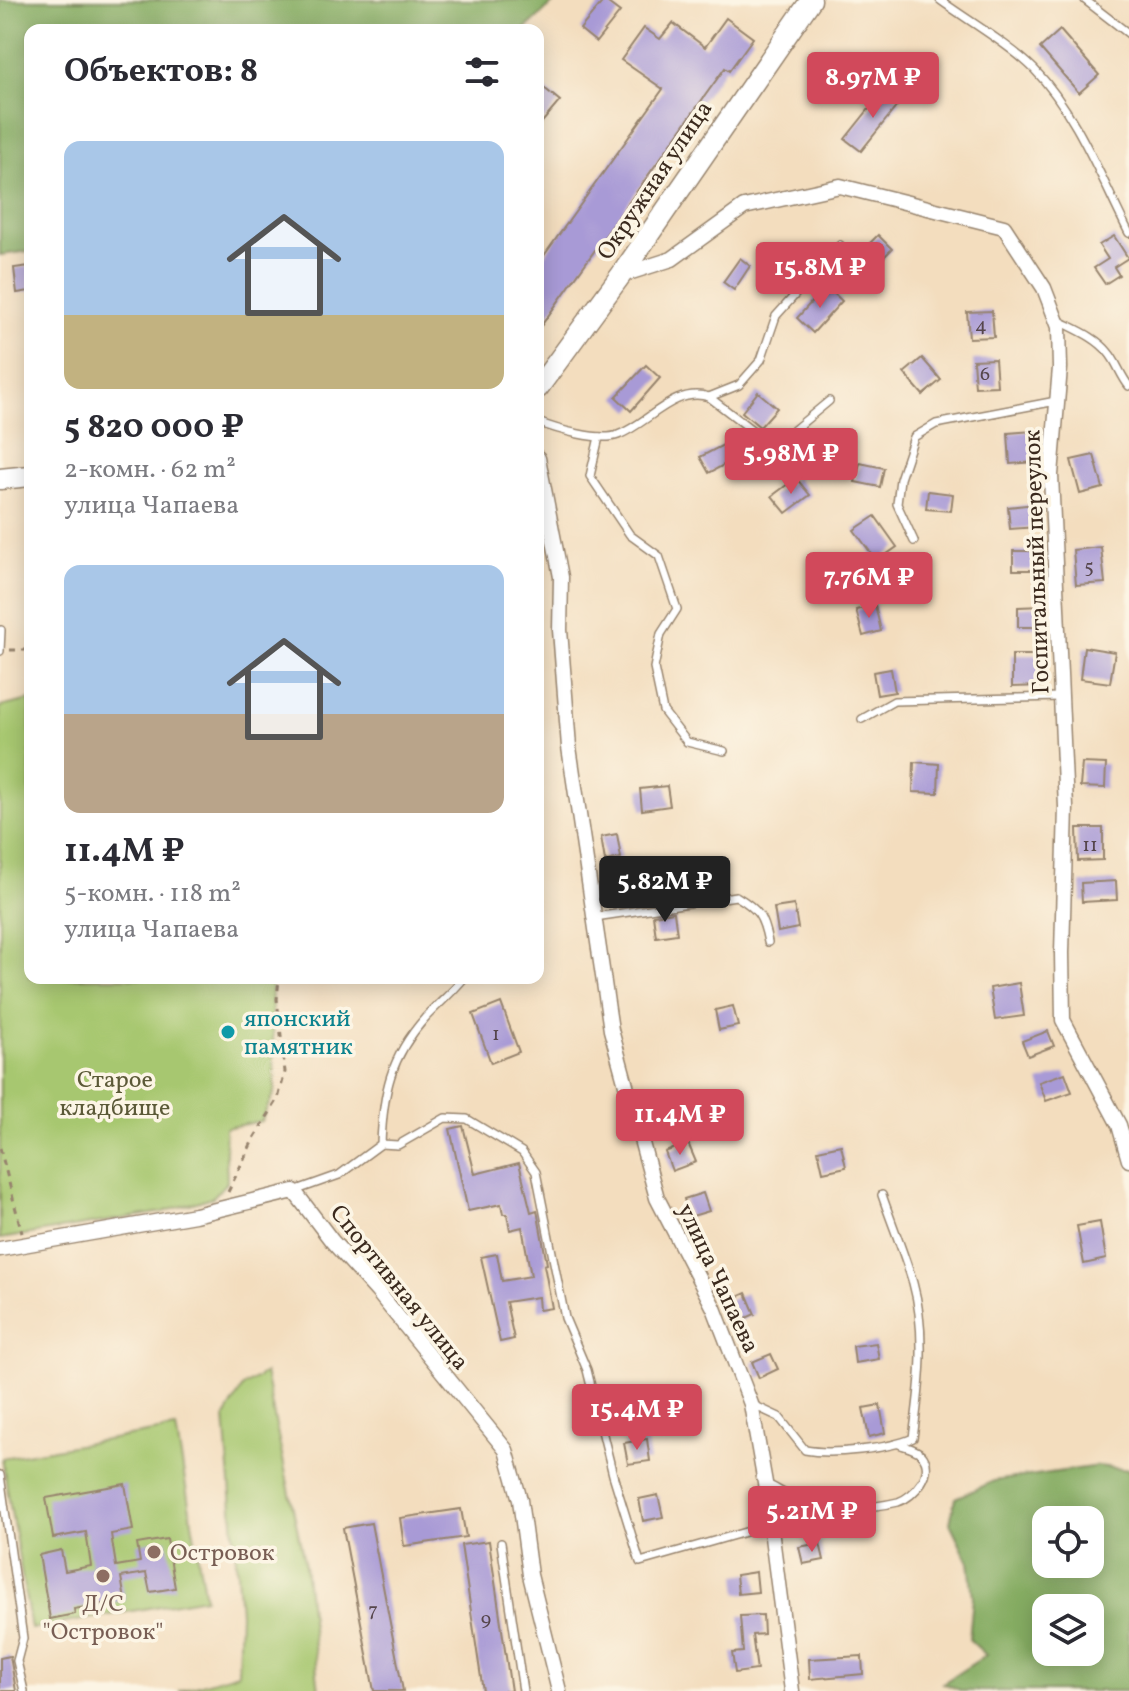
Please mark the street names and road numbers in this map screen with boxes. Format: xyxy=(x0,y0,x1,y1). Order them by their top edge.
street label: Окружная улица xyxy=(590,95,722,268)
street label: Госпитальный переулок xyxy=(1016,429,1060,695)
street label: Спортивная улица xyxy=(321,1198,476,1379)
street label: улица Чапаева xyxy=(668,1198,767,1359)

